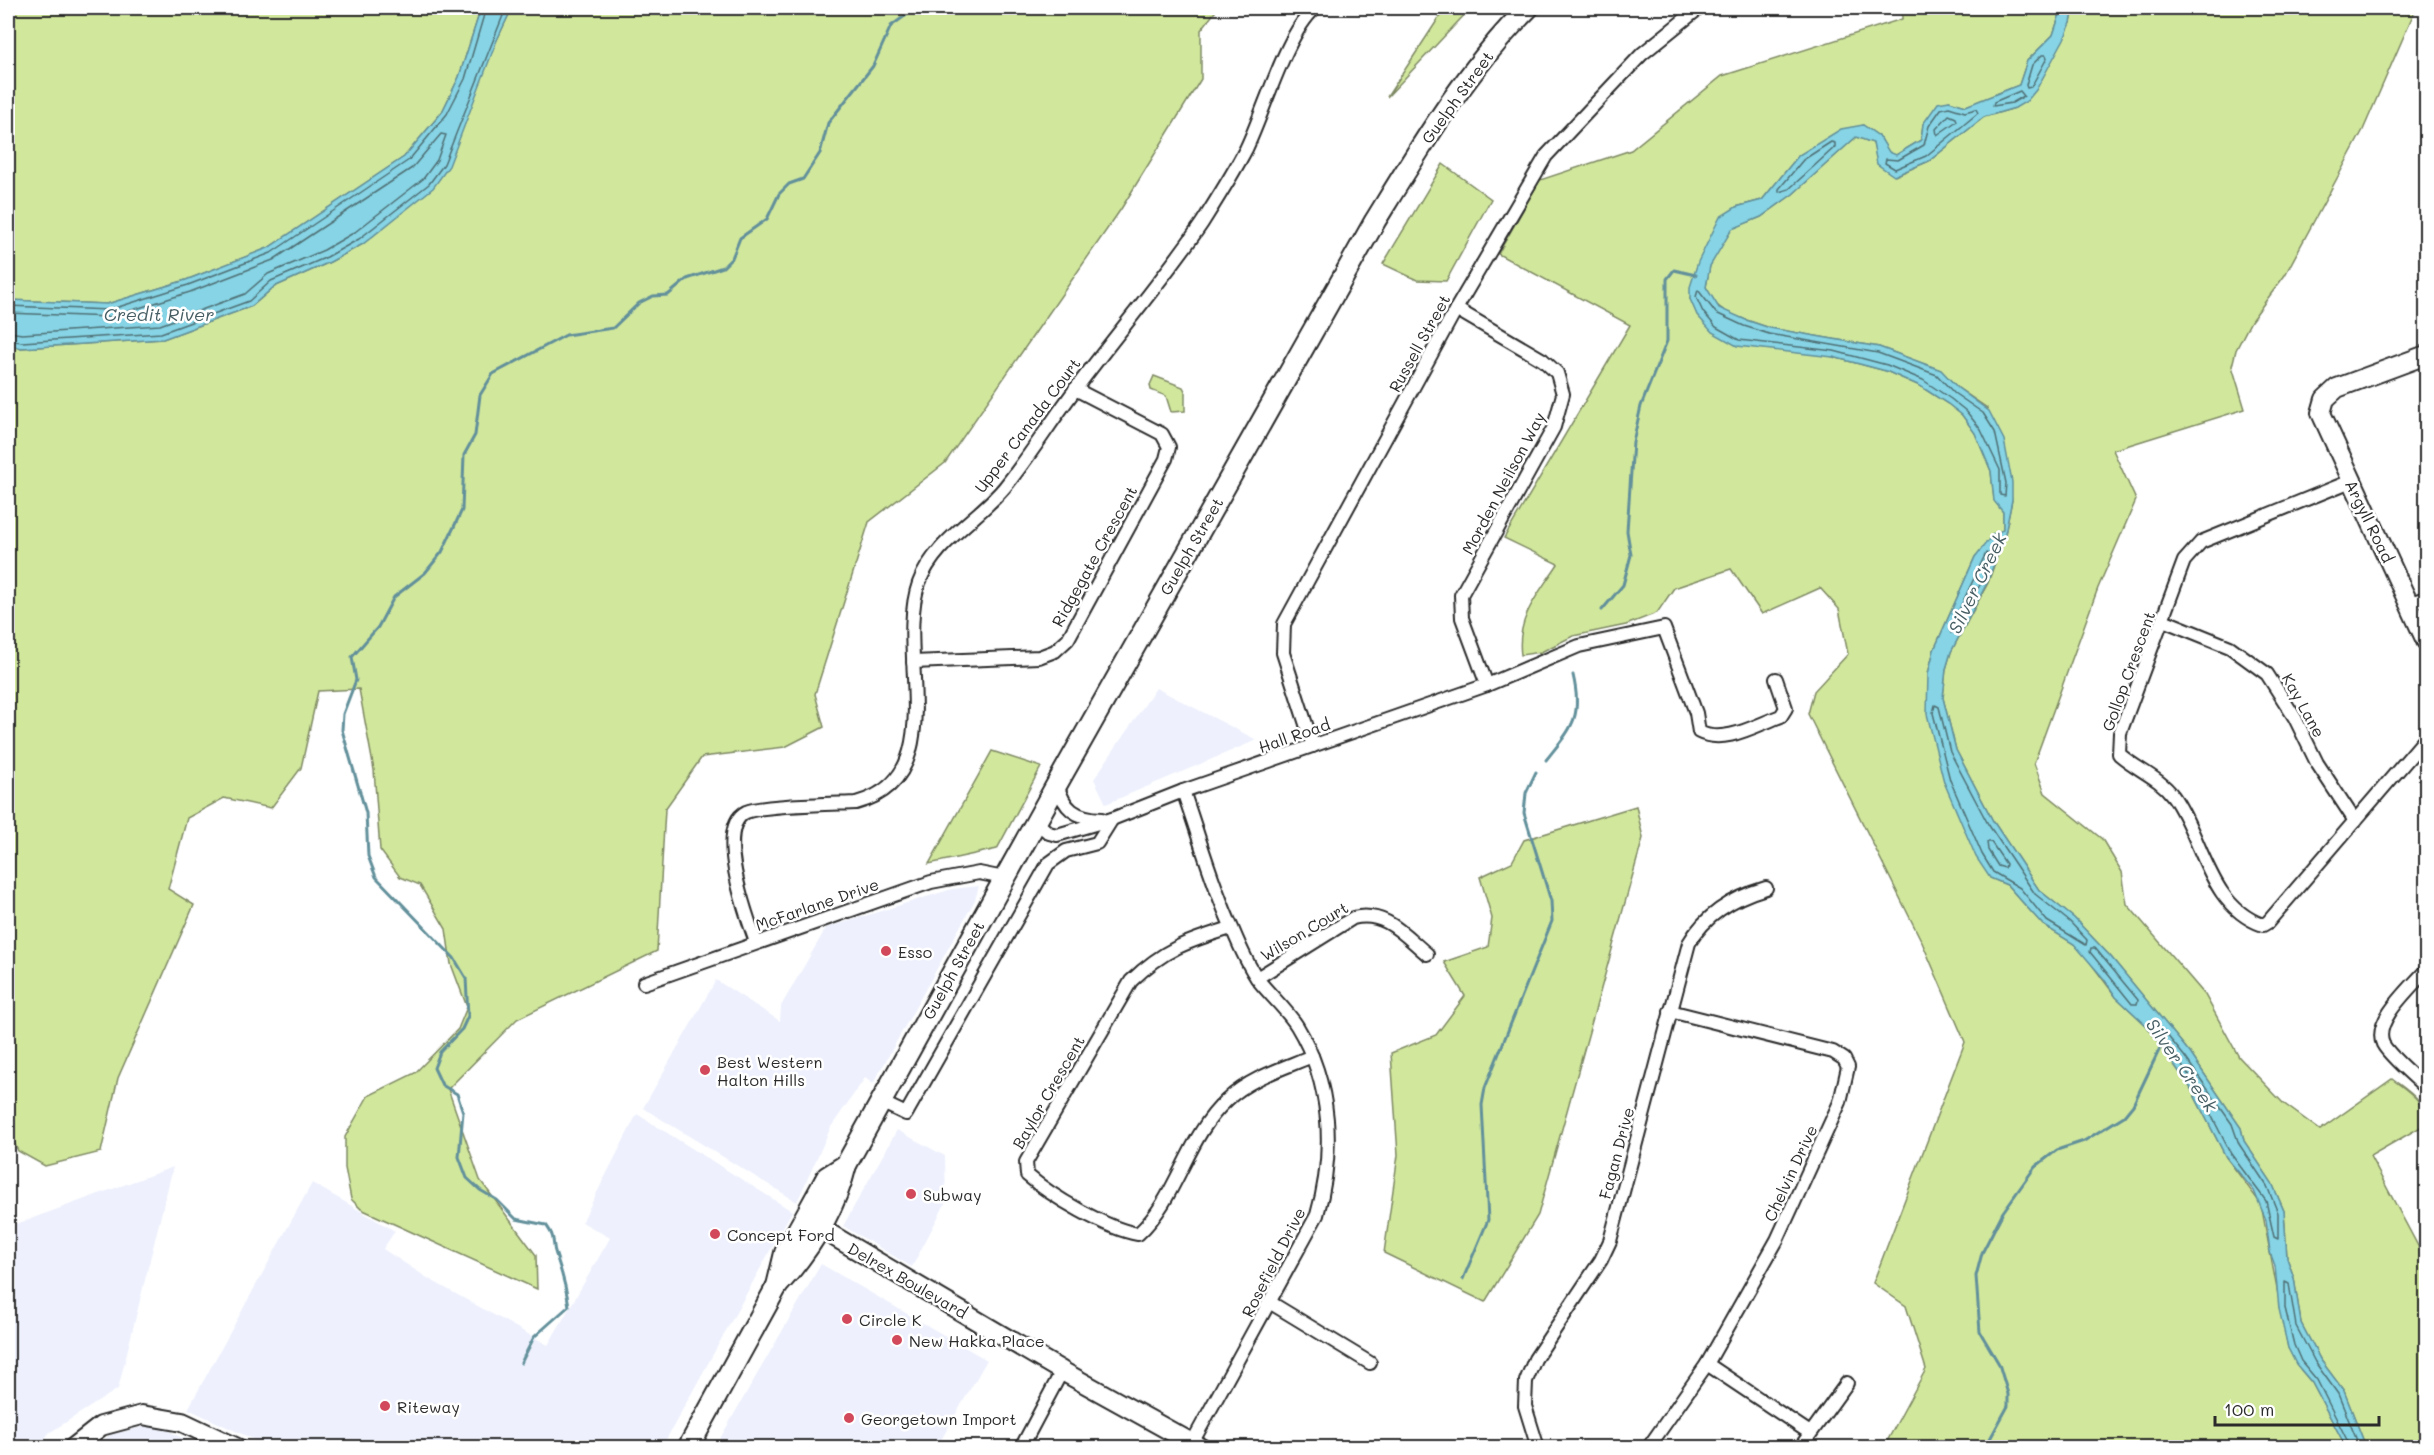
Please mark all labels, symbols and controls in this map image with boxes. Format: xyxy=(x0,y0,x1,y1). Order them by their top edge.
street label: Guelph Street xyxy=(1416,47,1498,147)
street label: Russell Street xyxy=(1384,290,1454,396)
water label: Credit River xyxy=(104,302,214,326)
street label: Upper Canada Court xyxy=(969,353,1085,497)
street label: Morden Neilson Way xyxy=(1457,408,1549,558)
street label: Argyll Road xyxy=(2341,476,2399,566)
street label: Ridgegate Crescent xyxy=(1046,482,1142,630)
street label: Guelph Street xyxy=(1155,493,1227,599)
water label: Silver Creek xyxy=(1942,528,2012,637)
street label: Gollop Crescent xyxy=(2097,608,2159,734)
street label: Kay Lane xyxy=(2278,669,2330,741)
street label: Hall Road xyxy=(1255,713,1333,757)
street label: McFarlane Drive xyxy=(752,873,882,935)
street label: Wilson Court xyxy=(1256,897,1352,965)
street label: Guelph Street xyxy=(917,917,989,1023)
place label: Esso xyxy=(898,941,932,962)
marker: Esso xyxy=(879,944,893,958)
water label: Silver Creek xyxy=(2141,1013,2223,1117)
street label: Baylor Crescent xyxy=(1007,1032,1089,1152)
place label: Best Western Halton Hills xyxy=(717,1051,822,1090)
marker: Best Western Halton Hills xyxy=(698,1063,712,1077)
street label: Fagan Drive xyxy=(1594,1105,1638,1201)
street label: Chelvin Drive xyxy=(1759,1121,1821,1225)
place label: Subway xyxy=(923,1184,982,1205)
marker: Subway xyxy=(904,1187,918,1201)
street label: Rosefield Drive xyxy=(1236,1204,1310,1320)
place label: Concept Ford xyxy=(727,1224,835,1245)
marker: Concept Ford xyxy=(708,1227,722,1241)
street label: Delrex Boulevard xyxy=(844,1237,972,1323)
place label: Circle K xyxy=(859,1309,922,1330)
marker: Circle K xyxy=(840,1312,854,1326)
place label: New Hakka Place xyxy=(909,1330,1045,1351)
marker: New Hakka Place xyxy=(890,1333,904,1347)
scale bar xyxy=(2215,1389,2378,1427)
place label: Riteway xyxy=(397,1396,460,1417)
text: 100 m xyxy=(2224,1397,2274,1421)
marker: Riteway xyxy=(378,1399,392,1413)
place label: Georgetown Import xyxy=(861,1408,1017,1429)
marker: Georgetown Import xyxy=(842,1411,856,1425)

